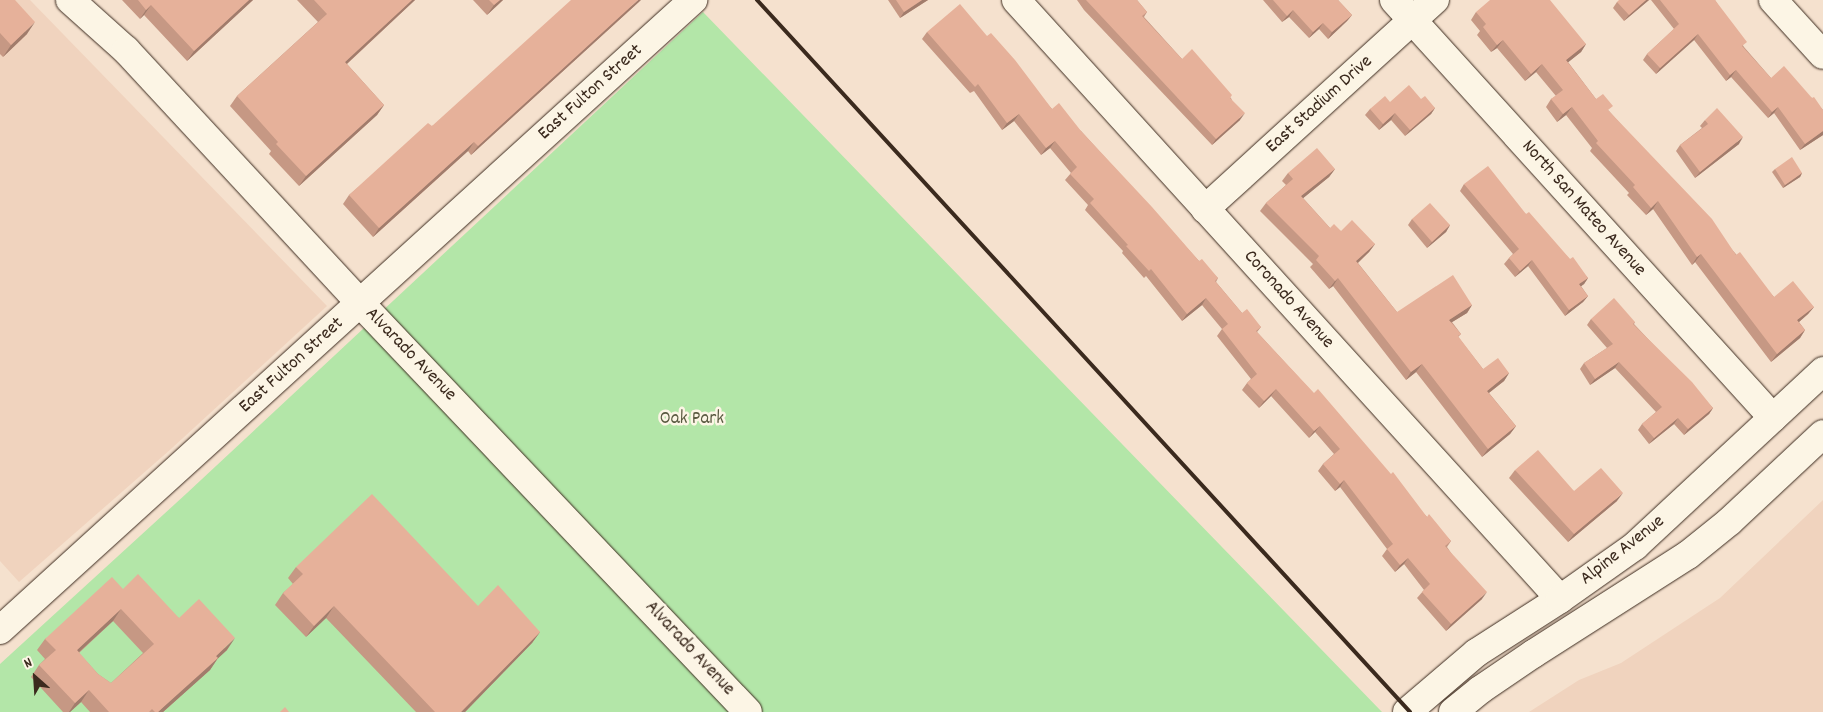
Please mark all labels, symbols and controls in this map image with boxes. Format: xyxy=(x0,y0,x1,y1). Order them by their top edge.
street label: East Fulton Street xyxy=(534,40,648,146)
street label: East Stadium Drive xyxy=(1262,51,1378,159)
street label: North San Mateo Avenue xyxy=(1516,136,1650,282)
street label: Coronado Avenue xyxy=(1238,246,1338,354)
street label: Alvarado Avenue xyxy=(360,303,460,407)
street label: East Fulton Street xyxy=(235,313,349,419)
park label: Oak Park xyxy=(660,409,724,431)
street label: Alpine Avenue xyxy=(1576,511,1670,591)
street label: Alvarado Avenue xyxy=(639,597,739,701)
north arrow xyxy=(10,652,60,702)
text: N xyxy=(21,653,36,674)

